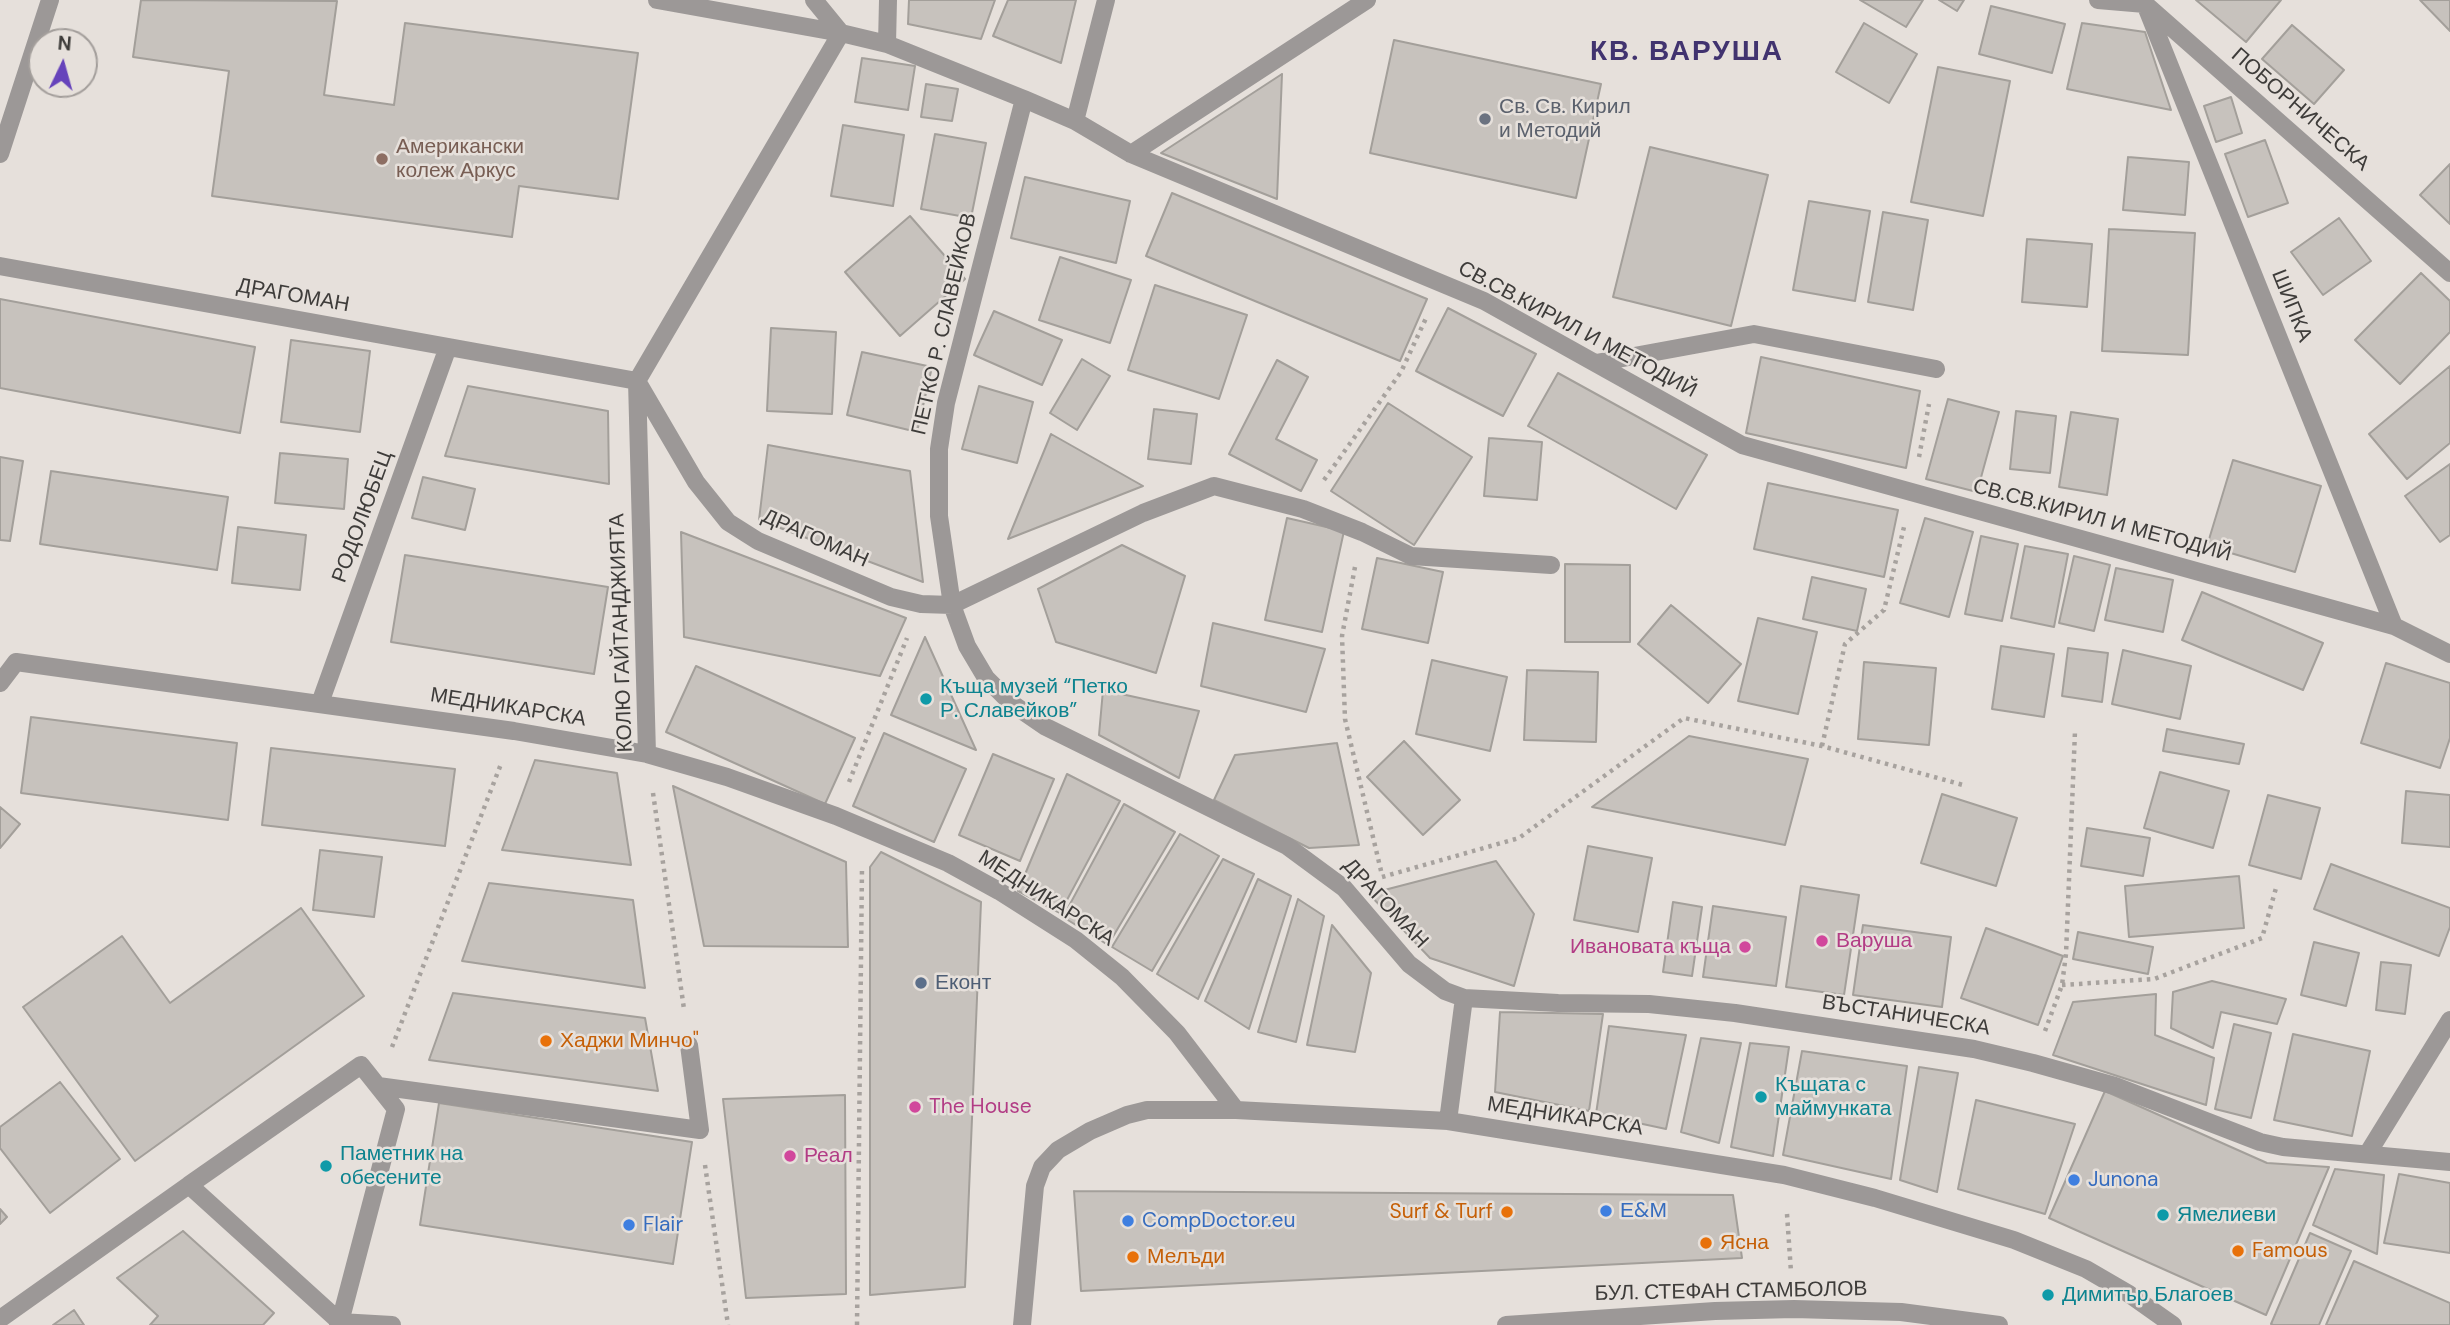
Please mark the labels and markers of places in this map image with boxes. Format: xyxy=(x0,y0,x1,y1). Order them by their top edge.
place label: Св. Св. Кирил и Методий xyxy=(1499,94,1631,144)
marker: Св. Св. Кирил и Методий xyxy=(1477,111,1493,127)
place label: Американски колеж Аркус xyxy=(396,134,524,184)
marker: Американски колеж Аркус xyxy=(374,151,390,167)
place label: Къща музей “Петко Р. Славейков” xyxy=(940,674,1128,724)
marker: Къща музей “Петко Р. Славейков” xyxy=(918,691,934,707)
place label: Варуша xyxy=(1836,928,1912,954)
marker: Варуша xyxy=(1814,933,1830,949)
place label: Ивановата къща xyxy=(1570,934,1731,960)
marker: Ивановата къща xyxy=(1737,939,1753,955)
place label: Еконт xyxy=(935,970,991,996)
marker: Еконт xyxy=(913,975,929,991)
place label: Хаджи Минчо" xyxy=(560,1028,699,1054)
marker: Хаджи Минчо" xyxy=(538,1033,554,1049)
place label: Къщата с маймунката xyxy=(1775,1072,1892,1122)
marker: Къщата с маймунката xyxy=(1753,1089,1769,1105)
place label: The House xyxy=(929,1094,1032,1120)
marker: The House xyxy=(907,1099,923,1115)
place label: Паметник на обесените xyxy=(340,1141,463,1191)
place label: Реал xyxy=(804,1143,853,1169)
marker: Реал xyxy=(782,1148,798,1164)
marker: Паметник на обесените xyxy=(318,1158,334,1174)
place label: Junona xyxy=(2088,1167,2159,1193)
marker: Junona xyxy=(2066,1172,2082,1188)
place label: Е&М xyxy=(1620,1198,1667,1224)
place label: Surf & Turf xyxy=(1390,1199,1493,1225)
place label: Ямелиеви xyxy=(2177,1202,2276,1228)
marker: Е&М xyxy=(1598,1203,1614,1219)
marker: Surf & Turf xyxy=(1499,1204,1515,1220)
marker: Ямелиеви xyxy=(2155,1207,2171,1223)
place label: CompDoctor.eu xyxy=(1142,1208,1295,1234)
place label: Flair xyxy=(643,1212,683,1238)
marker: CompDoctor.eu xyxy=(1120,1213,1136,1229)
marker: Flair xyxy=(621,1217,637,1233)
place label: Ясна xyxy=(1720,1230,1769,1256)
marker: Ясна xyxy=(1698,1235,1714,1251)
place label: Famous xyxy=(2252,1238,2328,1264)
marker: Famous xyxy=(2230,1243,2246,1259)
place label: Мелъди xyxy=(1147,1244,1225,1270)
marker: Мелъди xyxy=(1125,1249,1141,1265)
place label: Димитър Благоев xyxy=(2062,1282,2233,1308)
marker: Димитър Благоев xyxy=(2040,1287,2056,1303)

